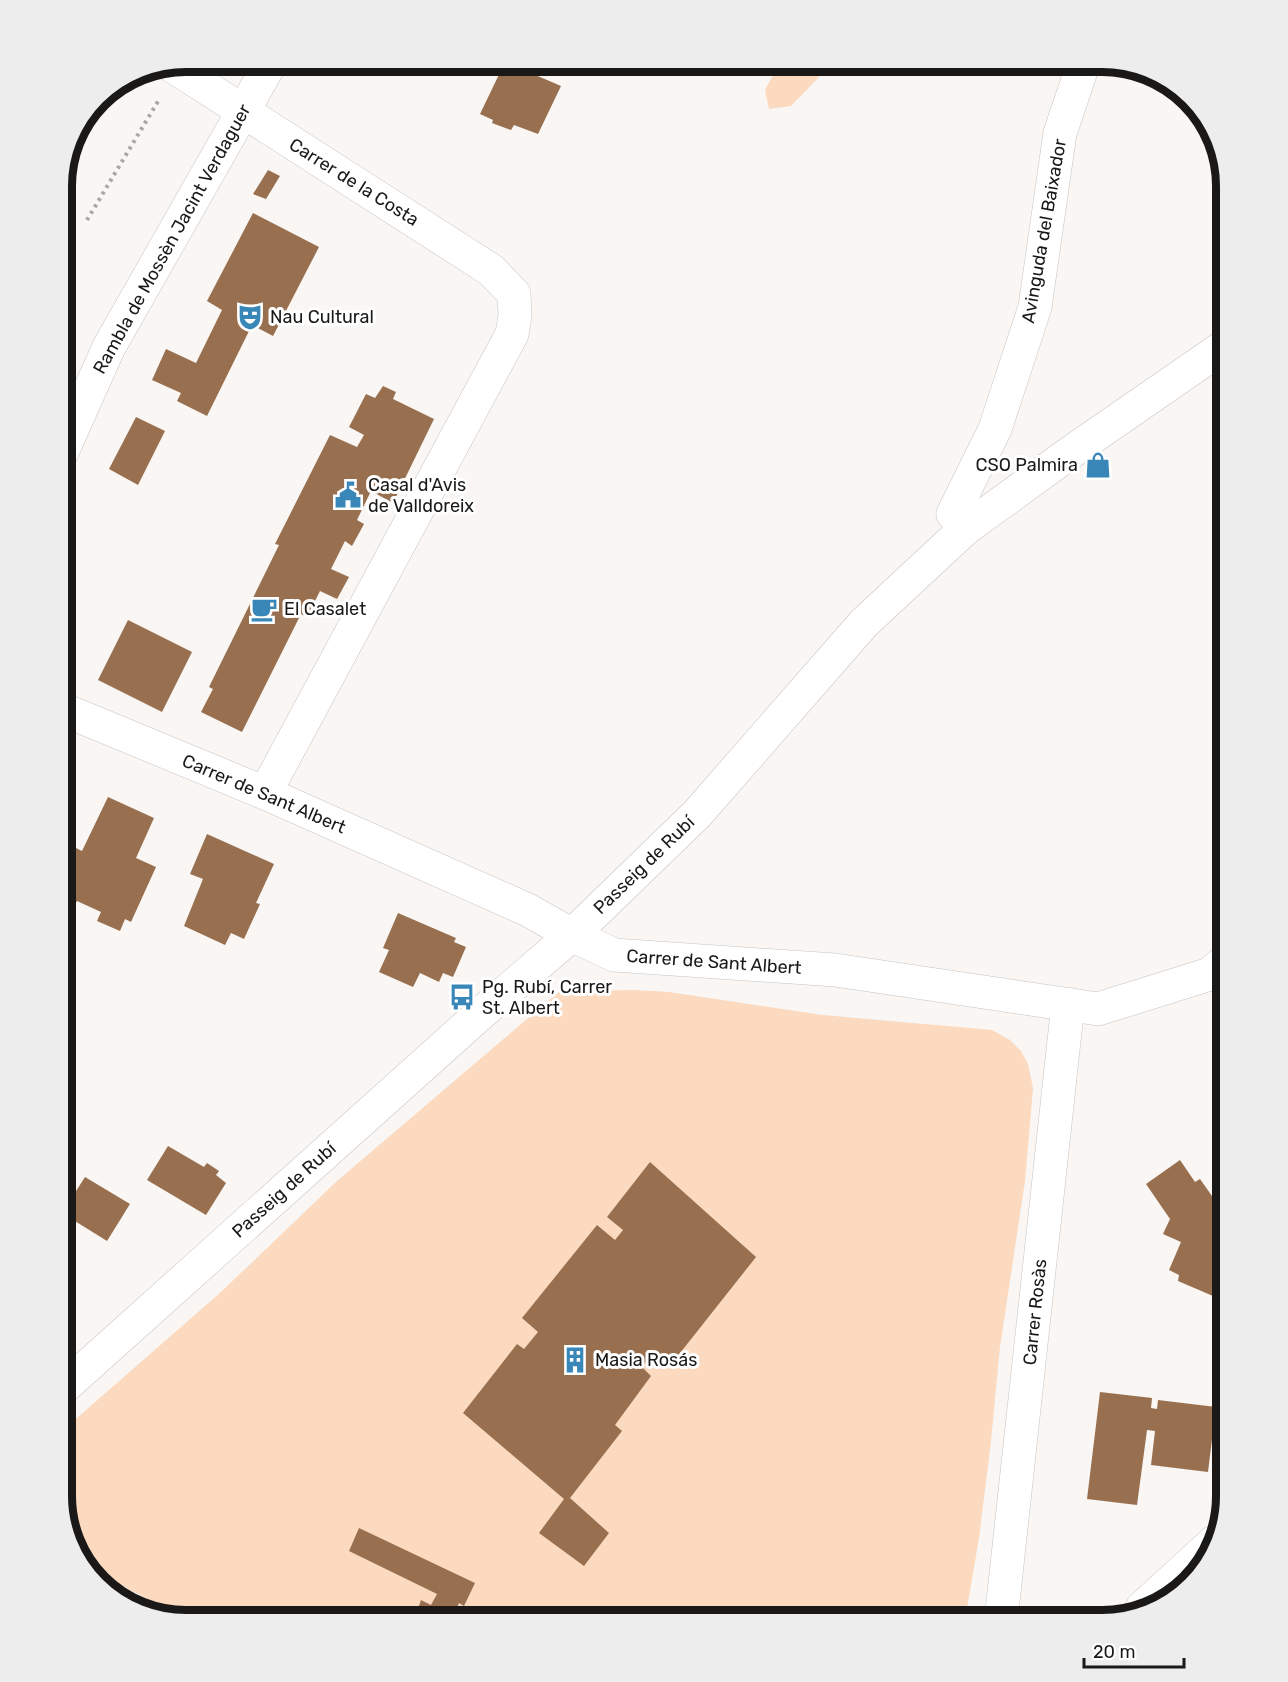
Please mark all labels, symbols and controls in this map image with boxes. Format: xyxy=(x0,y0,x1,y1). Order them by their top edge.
street label: Rambla de Mossèn Jacint Verdaguer xyxy=(88,100,256,378)
street label: Carrer de la Costa xyxy=(285,133,423,231)
street label: Avinguda del Baixador xyxy=(1017,137,1071,325)
theatre icon: Nau Cultural xyxy=(235,302,265,332)
place label: Nau Cultural xyxy=(270,306,374,328)
shop icon: CSO Palmira xyxy=(1083,450,1113,480)
place label: CSO Palmira xyxy=(976,454,1078,476)
place label: Casal d'Avis de Valldoreix xyxy=(368,474,474,517)
public building icon: Casal d'Avis de Valldoreix xyxy=(333,480,363,510)
cafe icon: El Casalet xyxy=(249,594,279,624)
place label: El Casalet xyxy=(284,598,366,620)
street label: Carrer de Sant Albert xyxy=(179,750,349,838)
street label: Passeig de Rubí xyxy=(589,810,700,919)
street label: Carrer de Sant Albert xyxy=(626,945,802,979)
place label: Pg. Rubí, Carrer St. Albert xyxy=(482,976,612,1019)
bus stop icon: Pg. Rubí, Carrer St. Albert xyxy=(447,982,477,1012)
street label: Passeig de Rubí xyxy=(228,1137,342,1242)
street label: Carrer Rosàs xyxy=(1018,1258,1052,1366)
building icon: Masia Rosás xyxy=(560,1345,590,1375)
place label: Masia Rosás xyxy=(595,1349,697,1371)
scale bar xyxy=(1084,1631,1184,1669)
text: 20 m xyxy=(1093,1641,1135,1663)

